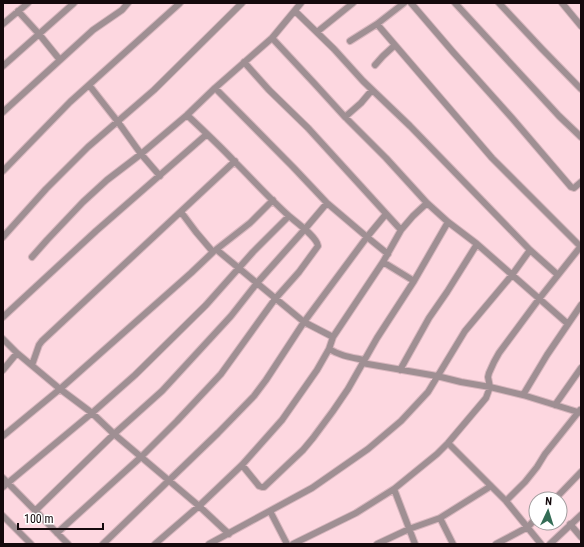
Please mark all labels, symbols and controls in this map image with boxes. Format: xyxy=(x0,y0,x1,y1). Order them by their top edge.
north arrow xyxy=(528,491,568,531)
text: N xyxy=(545,495,553,508)
scale bar xyxy=(18,505,103,531)
text: 100 m xyxy=(24,512,54,526)

